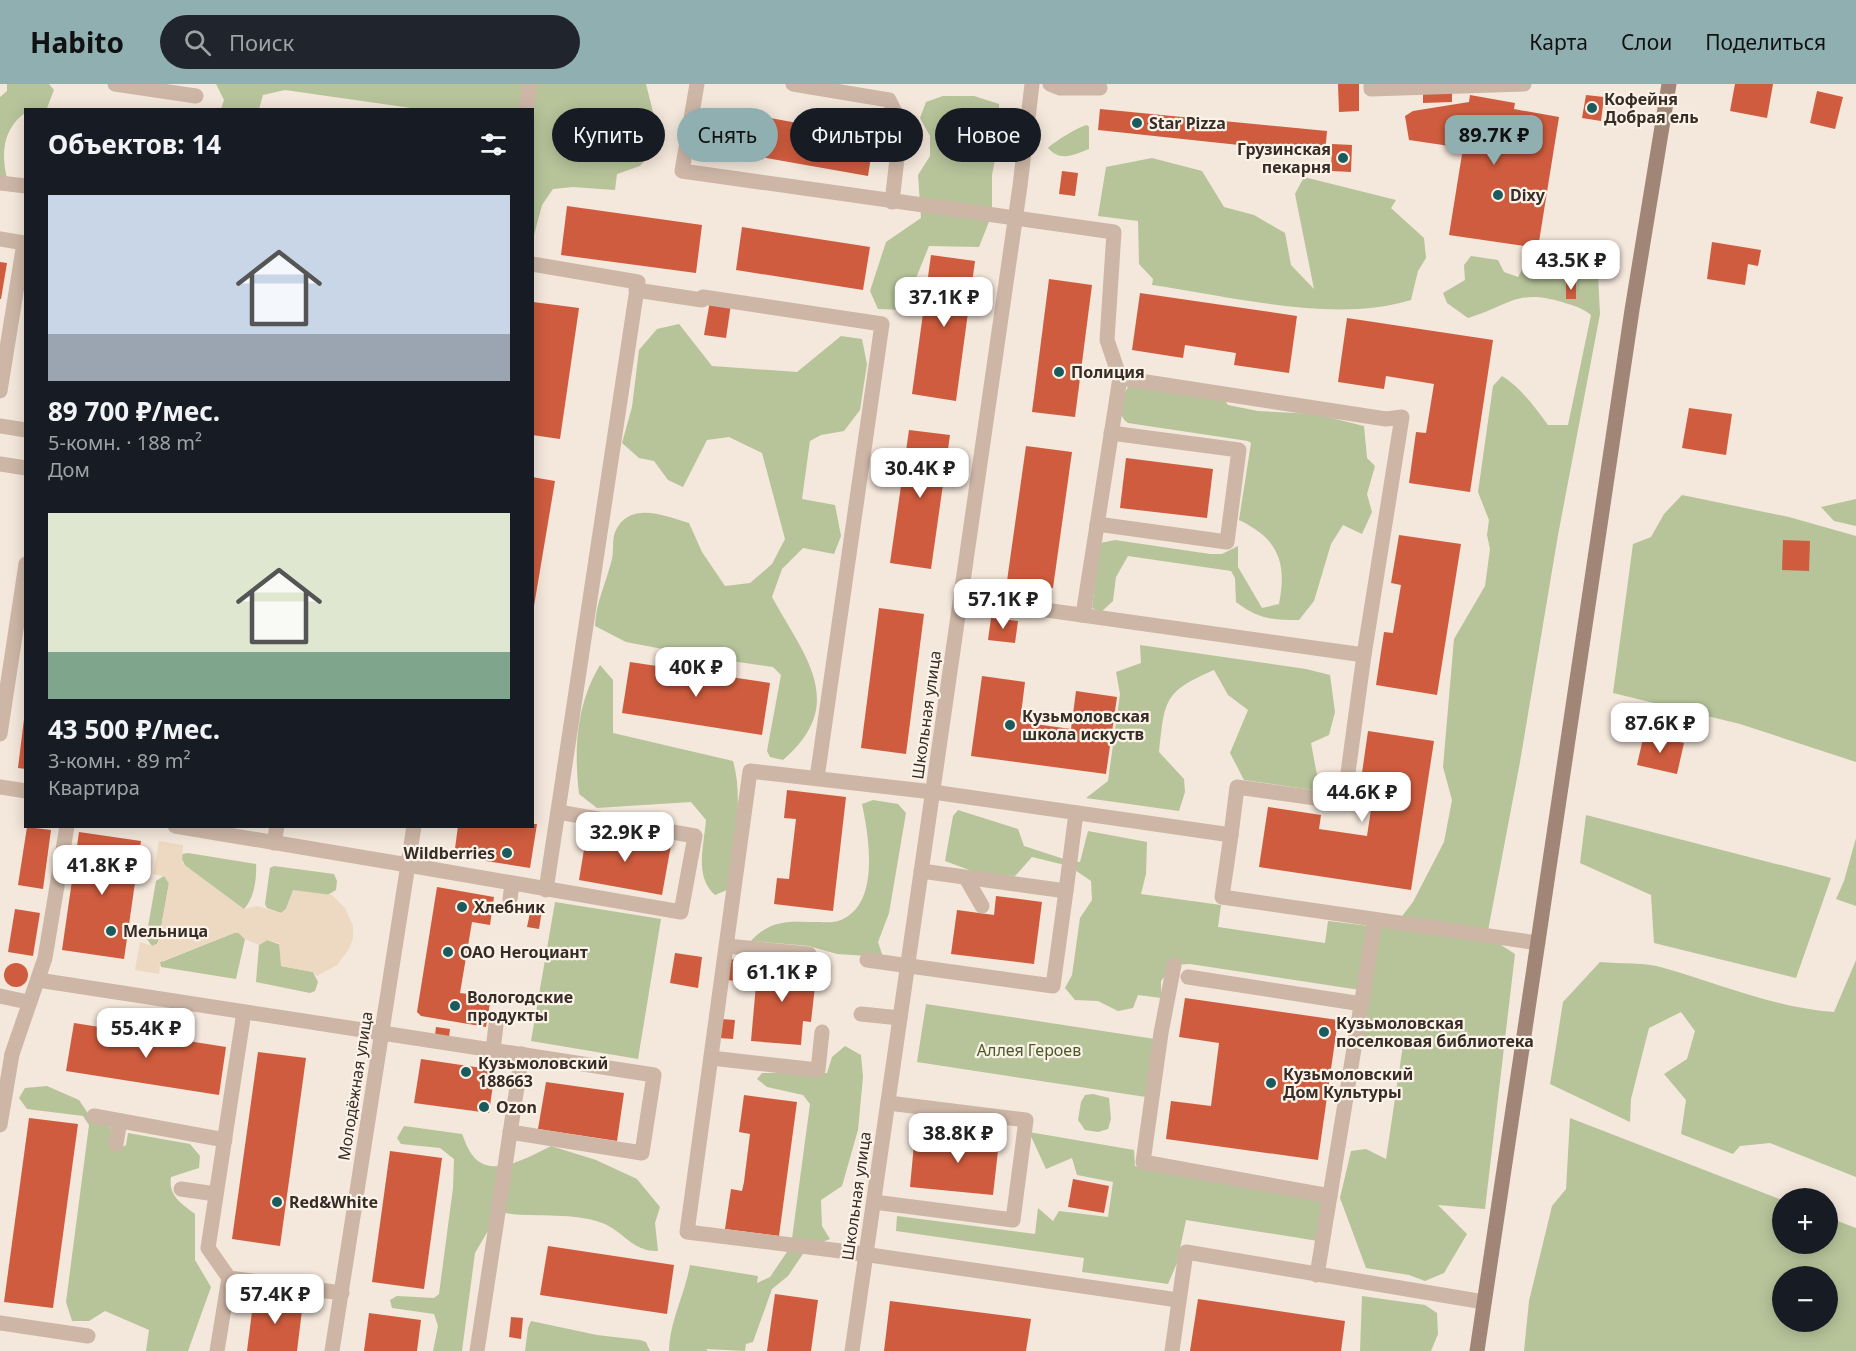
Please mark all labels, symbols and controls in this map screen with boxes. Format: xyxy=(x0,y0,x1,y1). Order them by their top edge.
search box xyxy=(160,15,580,69)
text: Habito xyxy=(30,23,124,61)
icon: search xyxy=(181,26,214,59)
text: Поиск xyxy=(229,27,294,57)
text: Карта xyxy=(1529,28,1588,56)
text: Слои xyxy=(1621,28,1672,56)
text: Поделиться xyxy=(1705,28,1826,56)
place label: Кофейня Добрая ель xyxy=(1604,88,1699,128)
marker: Кофейня Добрая ель xyxy=(1585,101,1599,115)
chip: Купить xyxy=(552,108,665,162)
chip: Снять xyxy=(677,108,778,162)
chip: Фильтры xyxy=(790,108,923,162)
chip: Новое xyxy=(935,108,1041,162)
place label: Star Pizza xyxy=(1149,112,1226,134)
pin: 89.7K ₽ xyxy=(1439,115,1549,166)
marker: Star Pizza xyxy=(1130,116,1144,130)
text: 89.7K ₽ xyxy=(1459,121,1529,148)
text: Объектов: 14 xyxy=(48,126,221,162)
icon: filters xyxy=(477,128,510,161)
place label: Грузинская пекарня xyxy=(1237,138,1331,178)
marker: Грузинская пекарня xyxy=(1336,151,1350,165)
place label: Dixy xyxy=(1510,184,1546,206)
marker: Dixy xyxy=(1491,188,1505,202)
icon: home xyxy=(225,234,333,342)
pin: 43.5K ₽ xyxy=(1516,240,1626,291)
text: 43.5K ₽ xyxy=(1536,246,1606,273)
pin: 37.1K ₽ xyxy=(889,277,999,328)
text: 37.1K ₽ xyxy=(909,283,979,310)
place label: Полиция xyxy=(1071,361,1145,383)
marker: Полиция xyxy=(1052,365,1066,379)
text: 89 700 ₽/мес. xyxy=(48,393,220,429)
text: 5-комн. · 188 m² xyxy=(48,429,202,456)
pin: 30.4K ₽ xyxy=(865,448,975,499)
text: 30.4K ₽ xyxy=(885,454,955,481)
text: Дом xyxy=(48,456,90,483)
icon: home xyxy=(225,552,333,660)
pin: 57.1K ₽ xyxy=(948,579,1058,630)
text: 57.1K ₽ xyxy=(968,585,1038,612)
pin: 40K ₽ xyxy=(654,647,738,698)
street label: Школьная улица xyxy=(906,649,946,781)
text: 40K ₽ xyxy=(669,653,723,680)
pin: 87.6K ₽ xyxy=(1605,703,1715,754)
place label: Кузьмоловская школа искуств xyxy=(1022,705,1150,745)
text: 87.6K ₽ xyxy=(1625,709,1695,736)
text: 43 500 ₽/мес. xyxy=(48,711,220,747)
marker: Кузьмоловская школа искуств xyxy=(1003,718,1017,732)
text: 3-комн. · 89 m² xyxy=(48,747,191,774)
pin: 44.6K ₽ xyxy=(1307,772,1417,823)
text: Квартира xyxy=(48,774,140,801)
text: 44.6K ₽ xyxy=(1327,778,1397,805)
pin: 32.9K ₽ xyxy=(570,812,680,863)
text: 32.9K ₽ xyxy=(590,818,660,845)
place label: Wildberries xyxy=(404,842,495,864)
pin: 41.8K ₽ xyxy=(47,845,157,896)
marker: Wildberries xyxy=(500,846,514,860)
text: 41.8K ₽ xyxy=(67,851,137,878)
place label: Хлебник xyxy=(474,896,545,918)
marker: Хлебник xyxy=(455,900,469,914)
place label: Мельница xyxy=(123,920,208,942)
marker: Мельница xyxy=(104,924,118,938)
place label: ОАО Негоциант xyxy=(460,941,588,963)
marker: ОАО Негоциант xyxy=(441,945,455,959)
pin: 61.1K ₽ xyxy=(727,952,837,1003)
text: 61.1K ₽ xyxy=(747,958,817,985)
place label: Вологодские продукты xyxy=(467,986,573,1026)
marker: Вологодские продукты xyxy=(448,999,462,1013)
pin: 55.4K ₽ xyxy=(91,1008,201,1059)
street label: Молодёжная улица xyxy=(332,1010,378,1162)
place label: Кузьмоловская поселковая библиотека xyxy=(1336,1012,1534,1052)
text: 55.4K ₽ xyxy=(111,1014,181,1041)
marker: Кузьмоловская поселковая библиотека xyxy=(1317,1025,1331,1039)
park label: Аллея Героев xyxy=(977,1039,1081,1061)
place label: Кузьмоловский 188663 xyxy=(478,1052,608,1092)
place label: Кузьмоловский Дом Культуры xyxy=(1283,1063,1413,1103)
marker: Кузьмоловский 188663 xyxy=(459,1065,473,1079)
marker: Кузьмоловский Дом Культуры xyxy=(1264,1076,1278,1090)
place label: Ozon xyxy=(496,1096,537,1118)
marker: Ozon xyxy=(477,1100,491,1114)
pin: 38.8K ₽ xyxy=(903,1113,1013,1164)
text: 38.8K ₽ xyxy=(923,1119,993,1146)
street label: Школьная улица xyxy=(836,1130,876,1262)
map controls xyxy=(1772,1188,1838,1332)
button: + xyxy=(1772,1188,1838,1254)
place label: Red&White xyxy=(289,1191,378,1213)
marker: Red&White xyxy=(270,1195,284,1209)
button: − xyxy=(1772,1266,1838,1332)
pin: 57.4K ₽ xyxy=(220,1274,330,1325)
text: 57.4K ₽ xyxy=(240,1280,310,1307)

